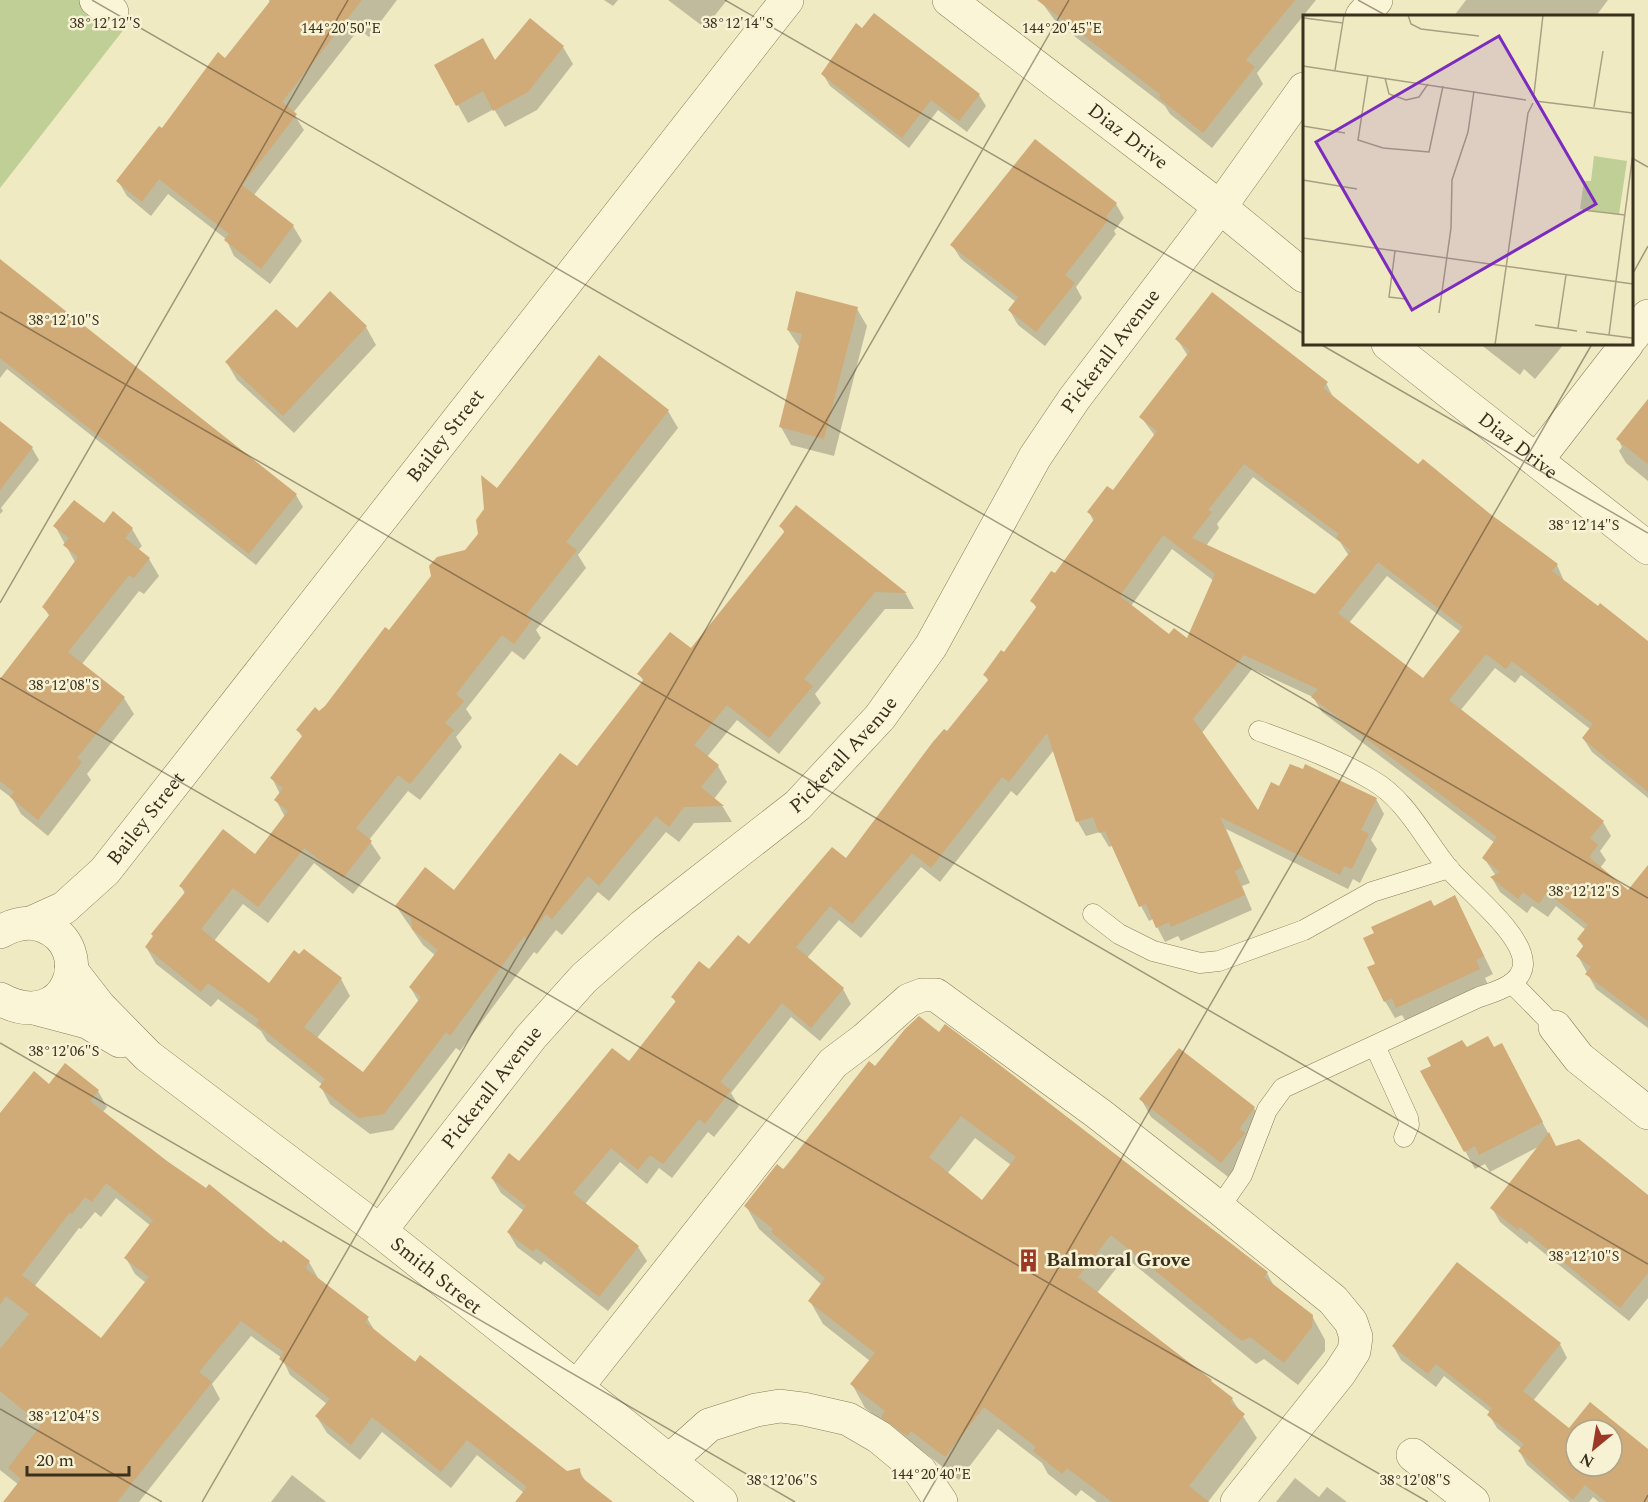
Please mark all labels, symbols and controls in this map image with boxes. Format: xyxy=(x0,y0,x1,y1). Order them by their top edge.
text: 38°12'12"S xyxy=(70,12,141,35)
text: 38°12'14"S xyxy=(703,12,774,35)
inset map xyxy=(1303,15,1633,345)
text: 144°20'50"E xyxy=(301,17,381,40)
text: 144°20'45"E xyxy=(1022,17,1102,40)
street label: Diaz Drive xyxy=(1081,96,1175,177)
street label: Pickerall Avenue xyxy=(1053,282,1168,420)
text: 38°12'10"S xyxy=(29,309,100,332)
street label: Bailey Street xyxy=(399,382,492,489)
street label: Diaz Drive xyxy=(1471,405,1564,487)
text: 38°12'14"S xyxy=(1549,514,1620,537)
text: 38°12'08"S xyxy=(29,674,100,697)
street label: Pickerall Avenue xyxy=(783,690,905,821)
street label: Bailey Street xyxy=(100,765,192,872)
text: 38°12'12"S xyxy=(1549,880,1620,903)
street label: Pickerall Avenue xyxy=(434,1019,550,1156)
text: 38°12'06"S xyxy=(29,1040,100,1063)
street label: Smith Street xyxy=(384,1230,489,1322)
place label: Balmoral Grove xyxy=(1046,1245,1191,1275)
text: 38°12'10"S xyxy=(1549,1245,1620,1268)
building icon: Balmoral Grove xyxy=(1015,1247,1041,1273)
text: 38°12'04"S xyxy=(29,1405,100,1428)
north arrow xyxy=(1564,1418,1624,1478)
scale bar xyxy=(27,1439,129,1477)
text: N xyxy=(1575,1446,1599,1474)
text: 20 m xyxy=(36,1447,74,1474)
text: 144°20'40"E xyxy=(891,1463,971,1486)
text: 38°12'06"S xyxy=(747,1469,818,1492)
text: 38°12'08"S xyxy=(1380,1469,1451,1492)

